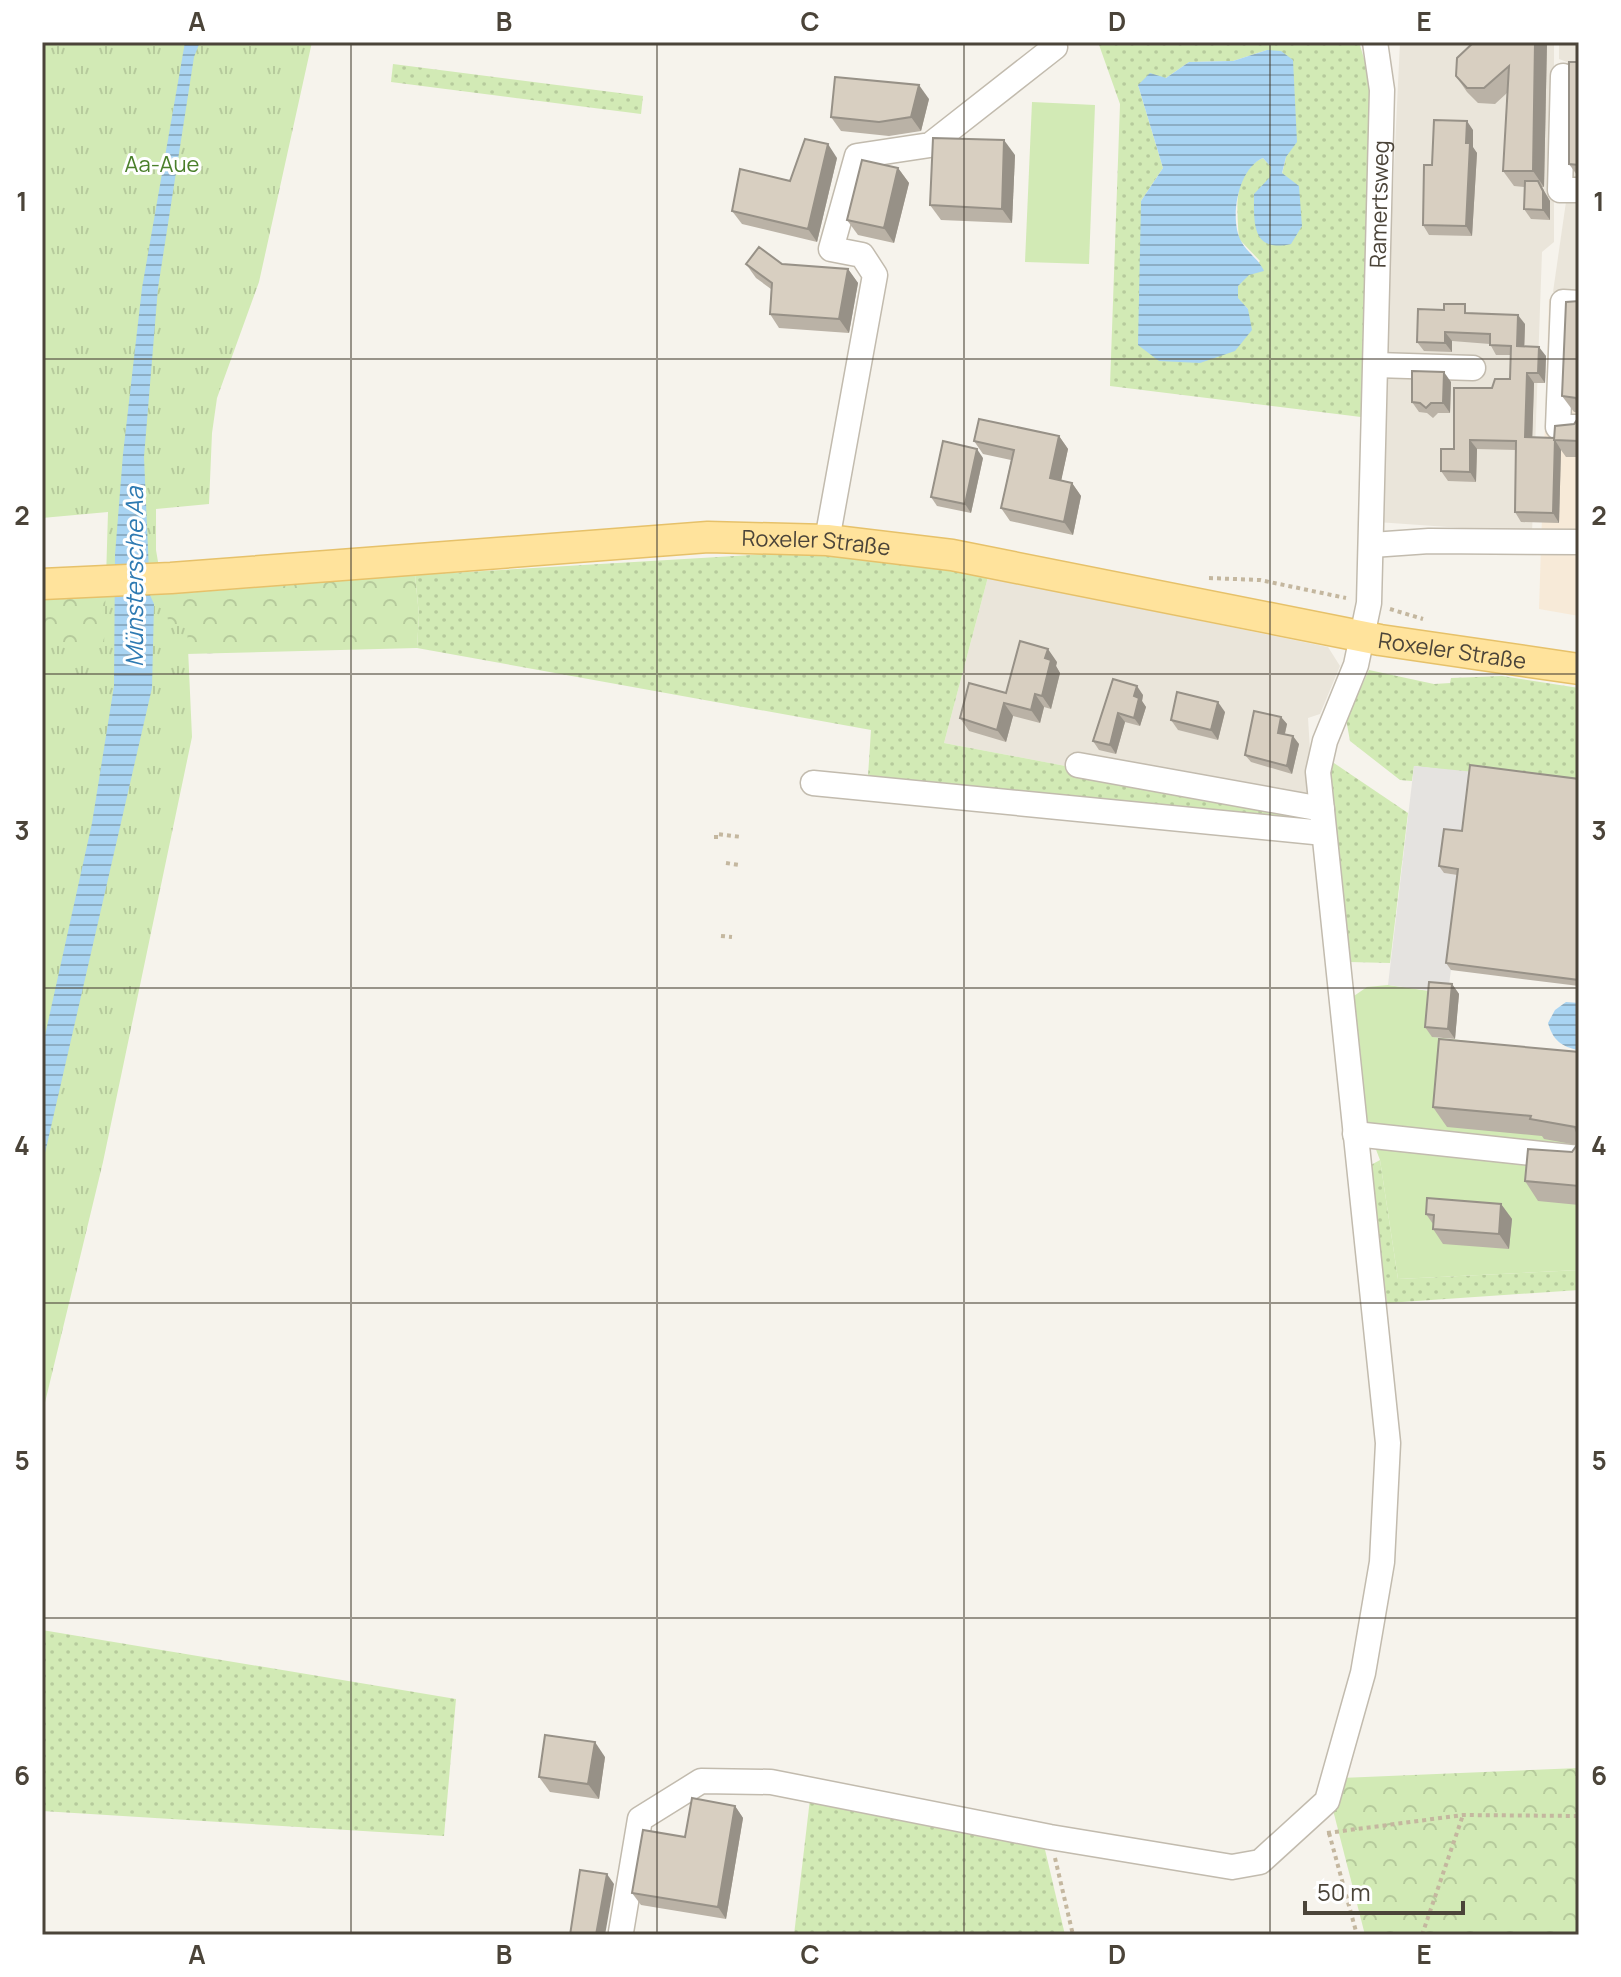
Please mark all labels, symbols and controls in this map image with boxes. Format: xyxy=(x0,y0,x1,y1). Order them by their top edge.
text: A xyxy=(188,3,206,39)
text: B xyxy=(496,3,512,39)
text: C xyxy=(800,3,820,39)
text: D xyxy=(1108,3,1126,39)
text: E xyxy=(1416,3,1432,39)
street label: Ramertsweg xyxy=(1362,140,1396,268)
park label: Aa-Aue xyxy=(125,149,200,179)
text: 1 xyxy=(16,183,28,219)
text: 1 xyxy=(1593,183,1605,219)
water label: Münstersche Aa xyxy=(117,485,150,667)
text: 2 xyxy=(14,497,30,533)
text: 2 xyxy=(1591,497,1607,533)
street label: Roxeler Straße xyxy=(741,523,892,563)
street label: Roxeler Straße xyxy=(1376,625,1528,676)
text: 3 xyxy=(14,812,30,848)
text: 3 xyxy=(1591,812,1607,848)
text: 4 xyxy=(14,1127,30,1163)
text: 4 xyxy=(1591,1127,1607,1163)
text: 5 xyxy=(14,1442,30,1478)
text: 5 xyxy=(1591,1442,1607,1478)
text: 6 xyxy=(14,1757,30,1793)
text: 6 xyxy=(1591,1757,1607,1793)
scale bar xyxy=(1305,1865,1463,1915)
text: 50 m xyxy=(1317,1875,1371,1908)
text: A xyxy=(188,1936,206,1972)
text: B xyxy=(496,1936,512,1972)
text: C xyxy=(800,1936,820,1972)
text: D xyxy=(1108,1936,1126,1972)
text: E xyxy=(1416,1936,1432,1972)

